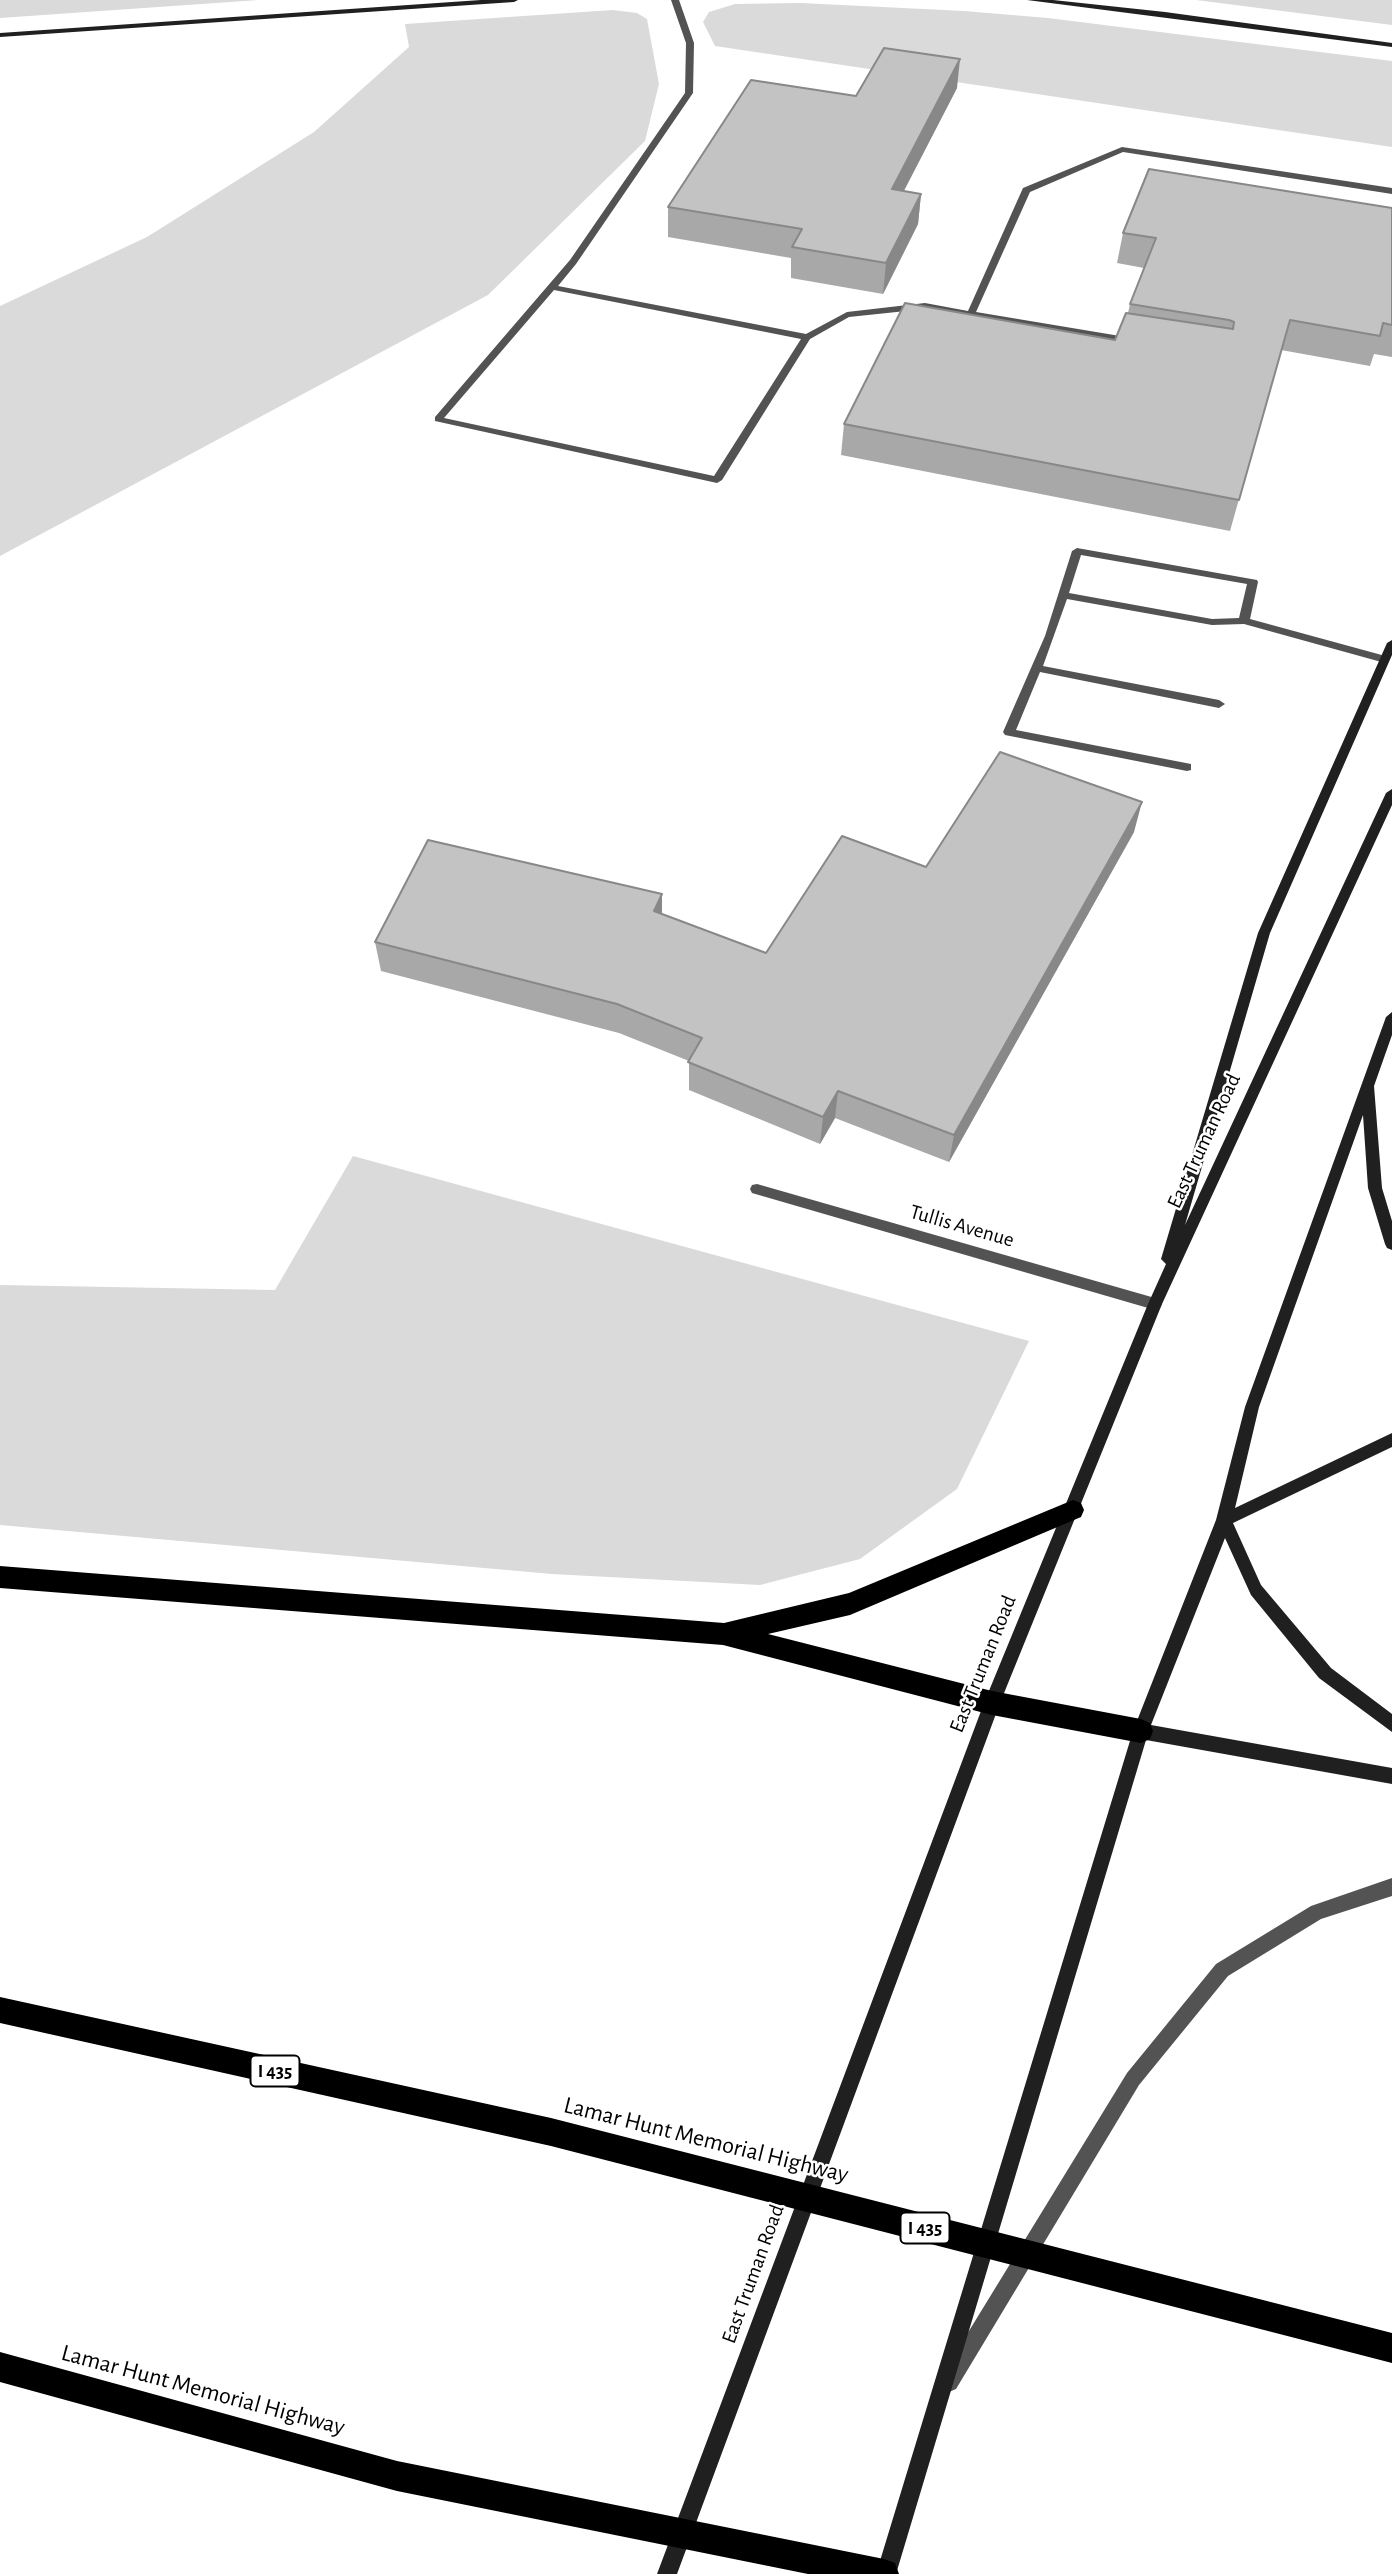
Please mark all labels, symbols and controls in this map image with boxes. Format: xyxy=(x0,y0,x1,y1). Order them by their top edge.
street label: East Truman Road xyxy=(1162,1070,1246,1212)
street label: Tullis Avenue xyxy=(907,1199,1017,1253)
street label: East Truman Road xyxy=(944,1592,1022,1736)
road number: I 435 xyxy=(250,2056,300,2086)
street label: Lamar Hunt Memorial Highway xyxy=(561,2091,851,2189)
street label: East Truman Road xyxy=(716,2201,790,2347)
road number: I 435 xyxy=(900,2212,950,2244)
street label: Lamar Hunt Memorial Highway xyxy=(58,2338,348,2442)

